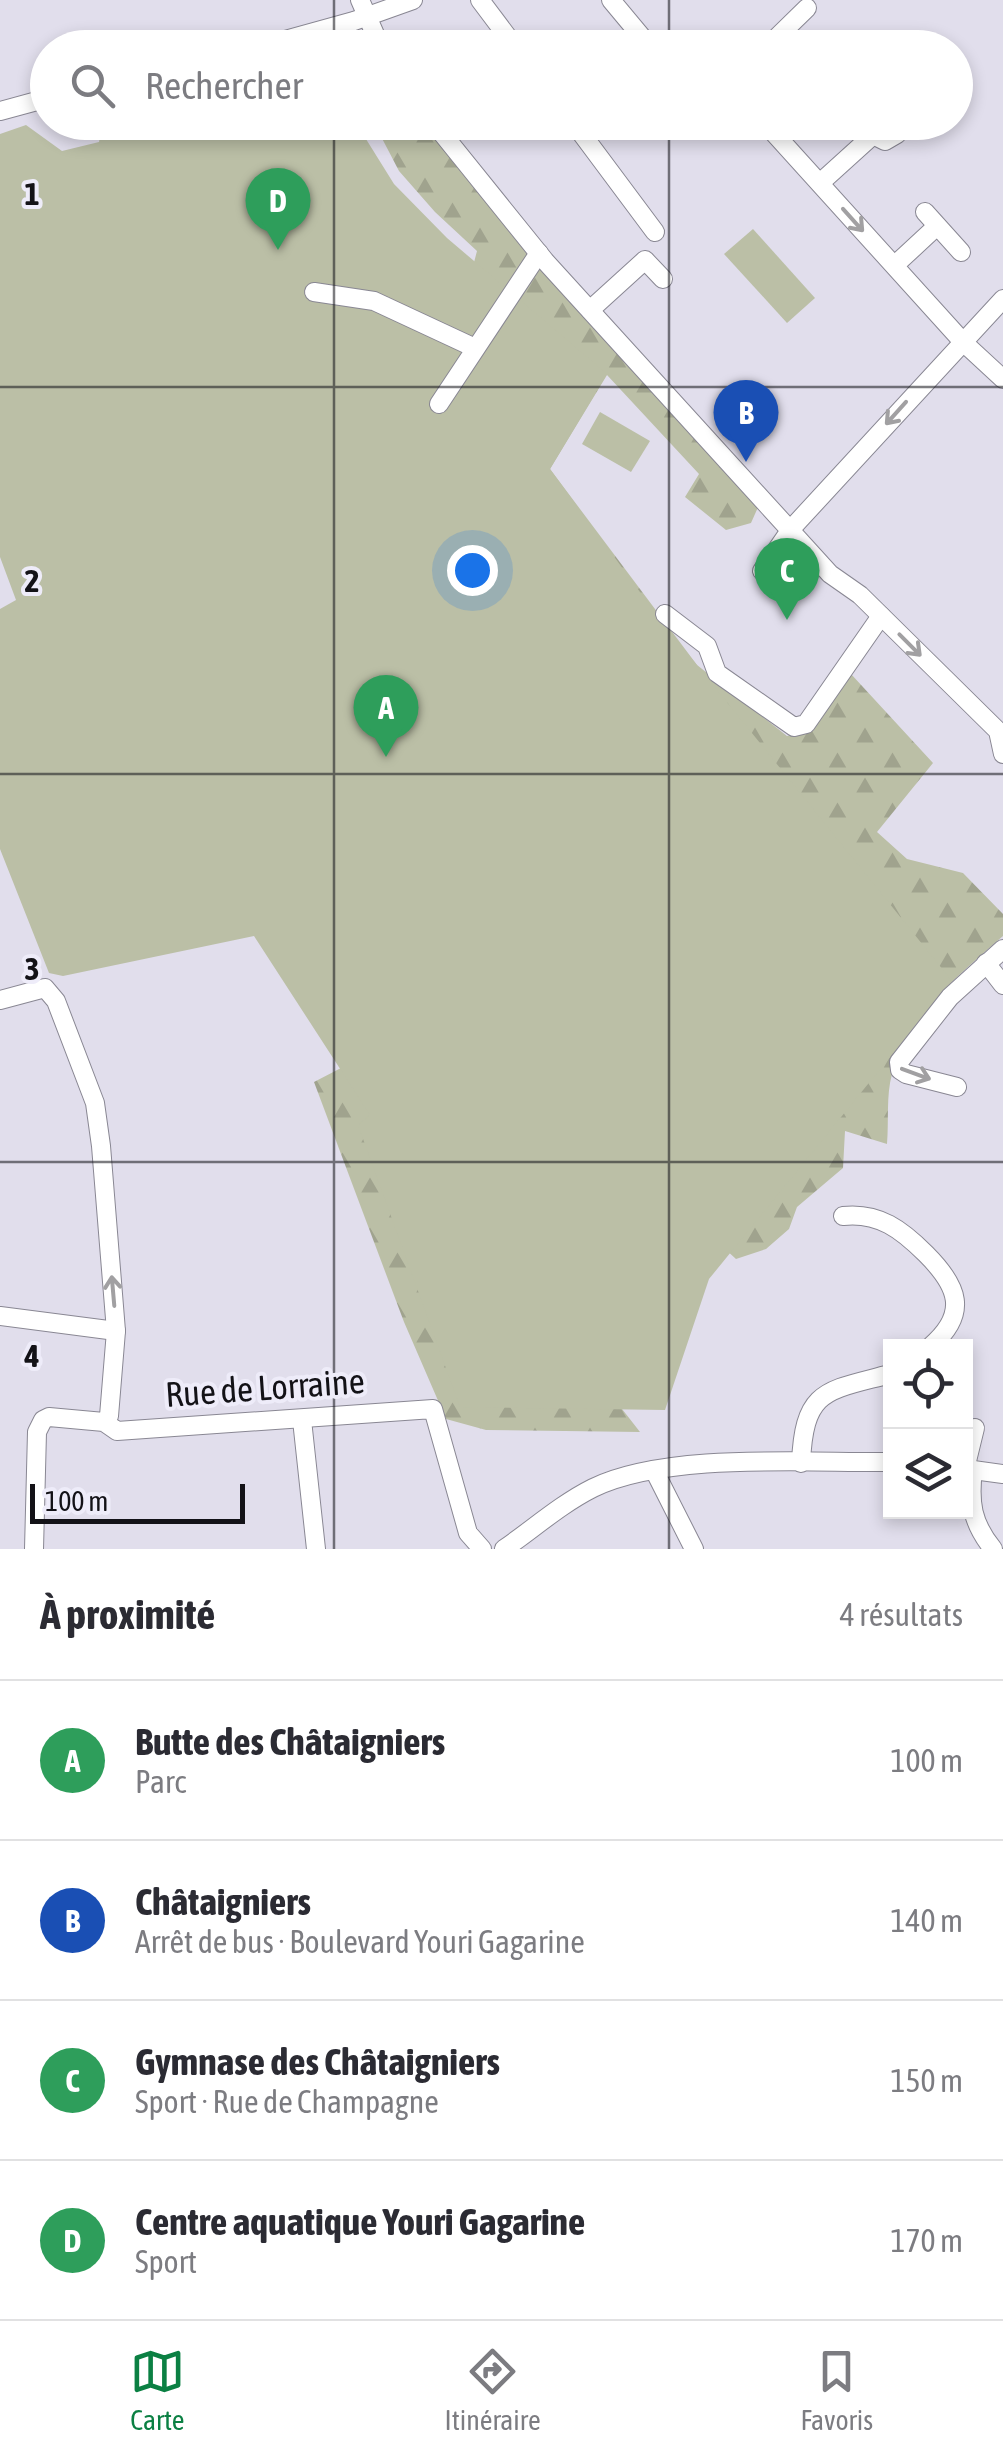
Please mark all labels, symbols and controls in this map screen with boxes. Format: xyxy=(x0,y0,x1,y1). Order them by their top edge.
search box xyxy=(30,30,973,140)
icon: search xyxy=(65,58,120,113)
text: Rechercher xyxy=(145,64,303,107)
pin: D xyxy=(246,168,310,250)
text: 1 xyxy=(24,175,40,212)
one-way arrow xyxy=(842,207,865,232)
pin: B xyxy=(714,380,778,462)
one-way arrow xyxy=(885,400,908,425)
pin: C xyxy=(754,538,820,620)
your location xyxy=(447,545,498,596)
text: 2 xyxy=(24,562,40,599)
one-way arrow xyxy=(898,633,922,657)
pin: A xyxy=(354,674,418,757)
text: 3 xyxy=(24,950,40,987)
one-way arrow xyxy=(900,1067,931,1085)
one-way arrow xyxy=(104,1276,123,1308)
text: 4 xyxy=(23,1337,40,1374)
map controls xyxy=(883,1339,973,1519)
button: locate xyxy=(883,1339,973,1429)
street label: Rue de Lorraine xyxy=(164,1360,366,1414)
button: layers xyxy=(883,1429,973,1519)
scale bar xyxy=(30,1479,245,1524)
text: 100 m xyxy=(45,1485,108,1517)
text: À proximité xyxy=(40,1590,215,1638)
text: 4 résultats xyxy=(840,1596,963,1633)
text: Butte des Châtaigniers xyxy=(135,1720,445,1763)
text: A xyxy=(65,1742,80,1779)
text: 100 m xyxy=(890,1742,963,1779)
text: Parc xyxy=(135,1763,186,1800)
text: Châtaigniers xyxy=(135,1880,311,1923)
text: B xyxy=(65,1902,80,1939)
text: 140 m xyxy=(890,1902,963,1939)
text: Arrêt de bus · Boulevard Youri Gagarine xyxy=(135,1923,585,1960)
text: Gymnase des Châtaigniers xyxy=(135,2040,500,2083)
text: C xyxy=(65,2062,80,2099)
text: 150 m xyxy=(890,2062,963,2099)
text: Sport · Rue de Champagne xyxy=(135,2083,439,2120)
text: Centre aquatique Youri Gagarine xyxy=(135,2200,585,2243)
text: D xyxy=(64,2222,81,2259)
text: 170 m xyxy=(890,2222,963,2259)
text: Sport xyxy=(135,2243,197,2280)
tab: Carte xyxy=(130,2344,185,2436)
tab: Itinéraire xyxy=(445,2344,541,2436)
tab: Favoris xyxy=(800,2344,873,2436)

